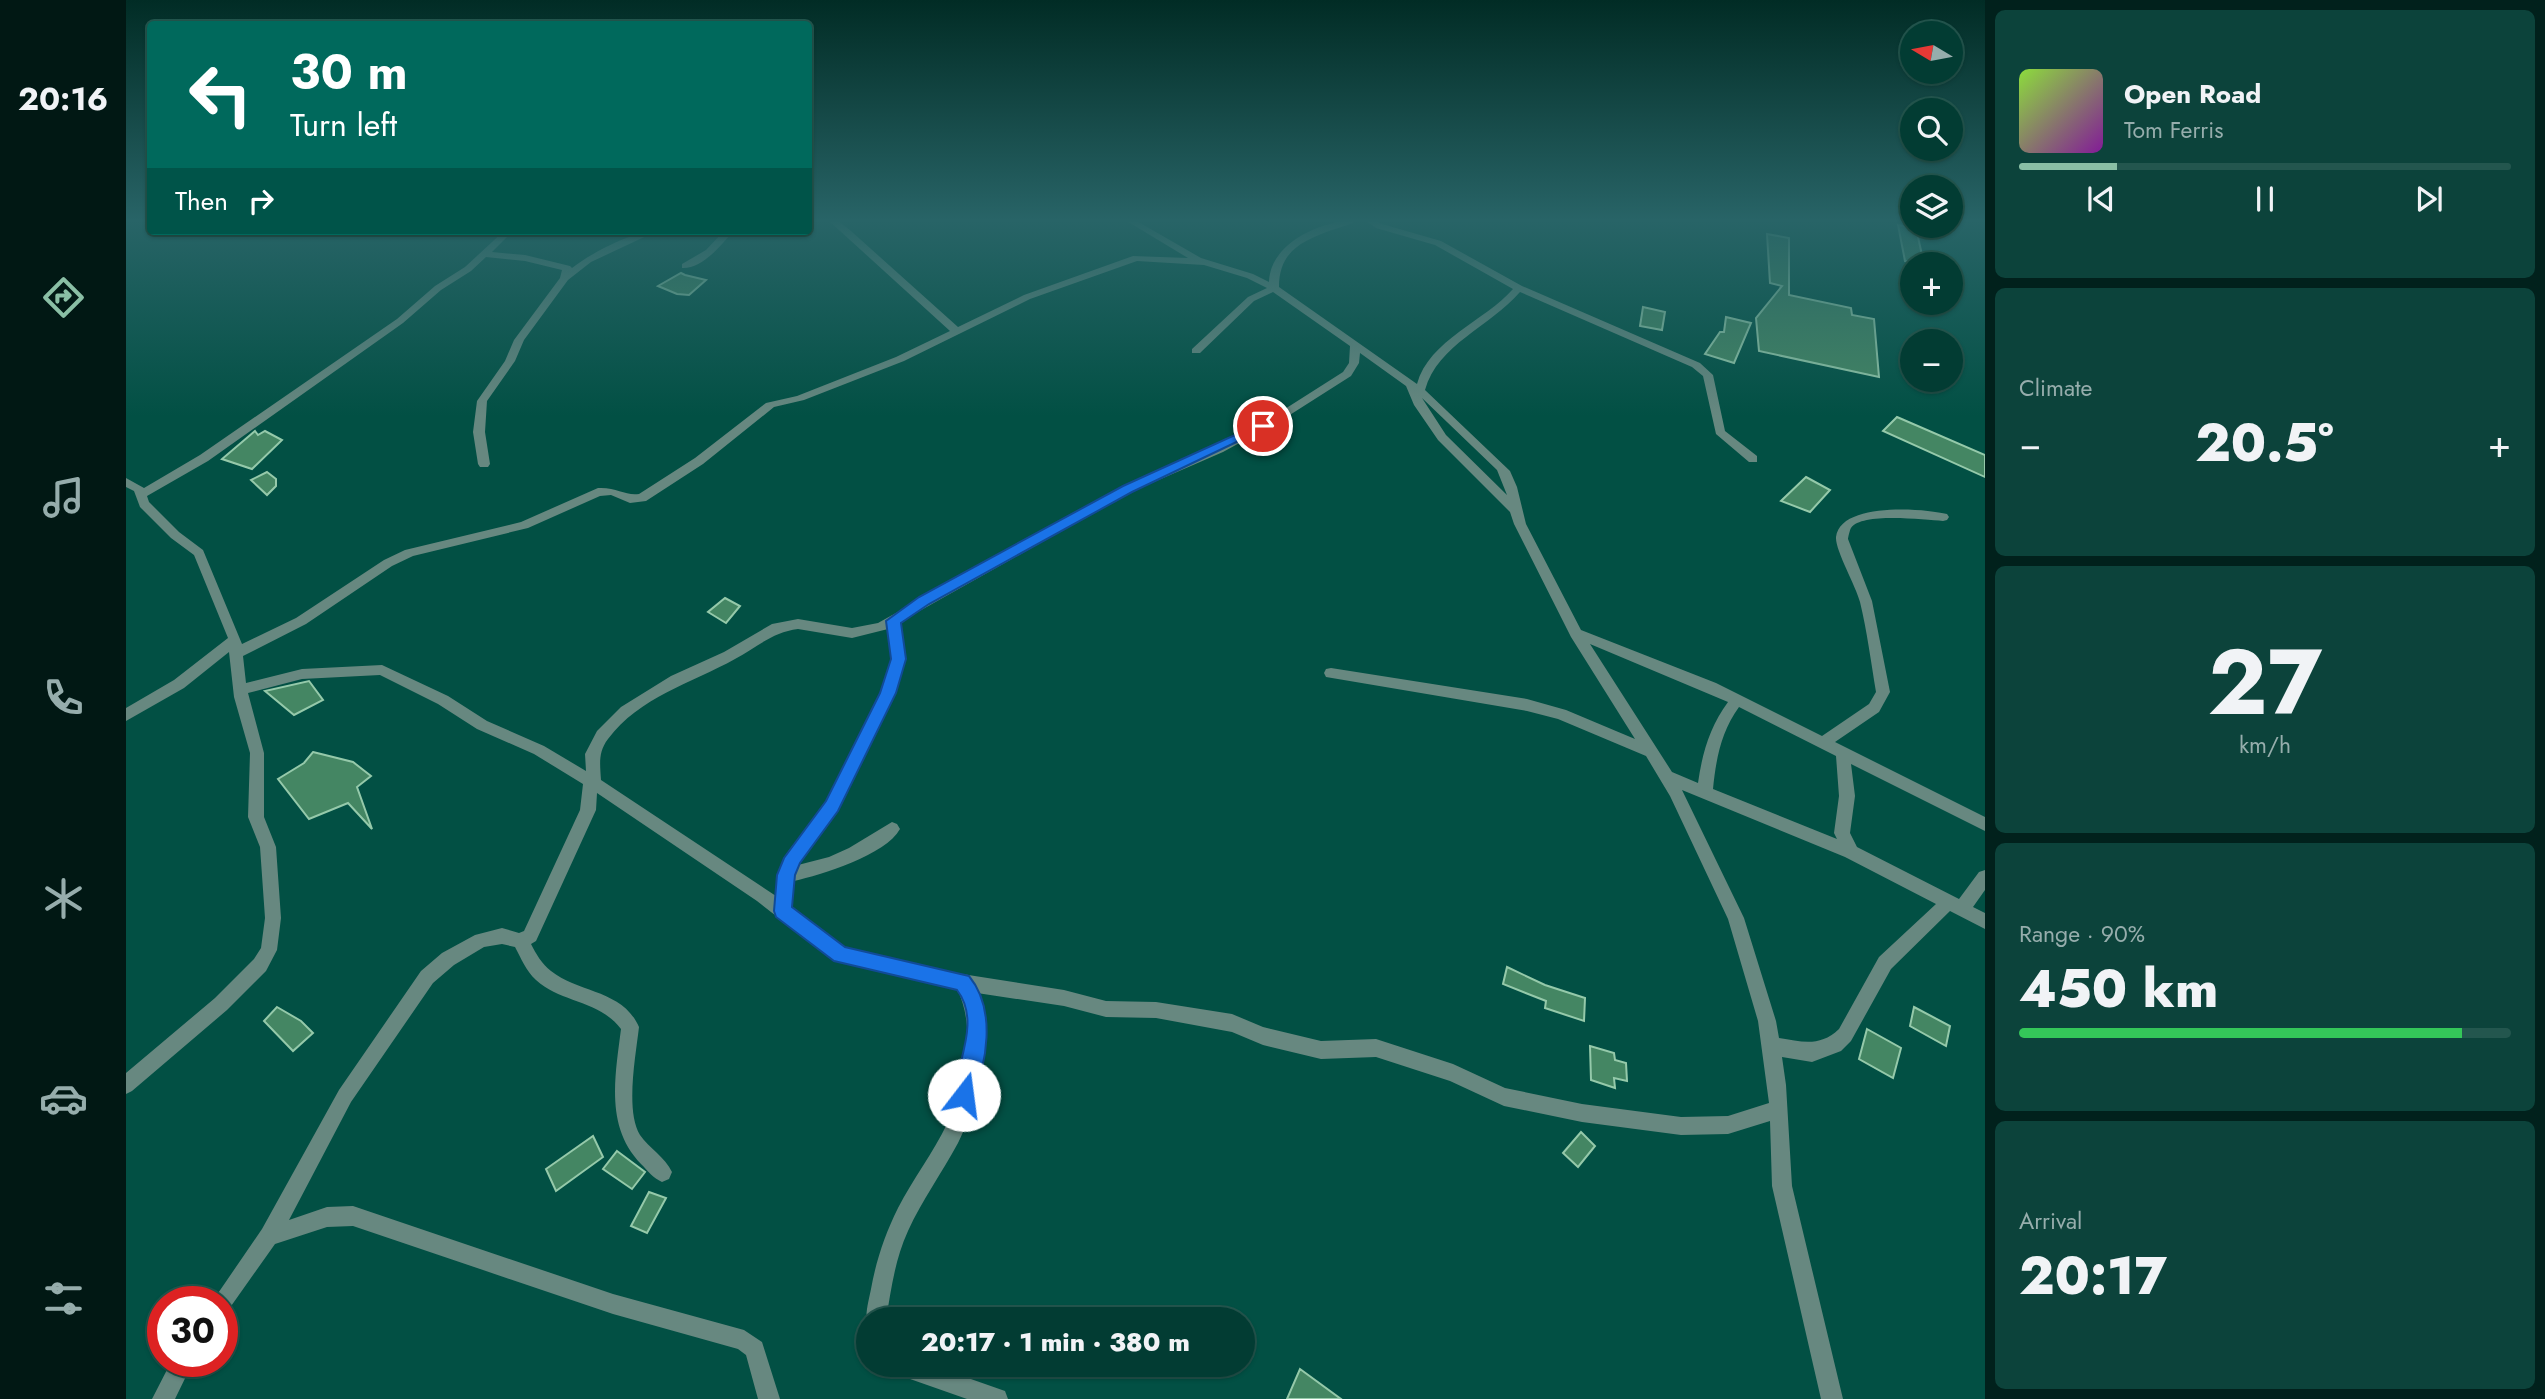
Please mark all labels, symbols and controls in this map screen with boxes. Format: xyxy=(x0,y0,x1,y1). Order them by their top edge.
north arrow xyxy=(1900,21,1964,84)
map controls xyxy=(1900,21,1963,392)
text: 30 m xyxy=(290,37,408,107)
icon: left xyxy=(175,49,266,140)
text: Open Road xyxy=(2124,75,2261,113)
text: 20:16 xyxy=(18,76,108,122)
button: search xyxy=(1900,98,1963,161)
text: Turn left xyxy=(290,102,397,148)
text: Tom Ferris xyxy=(2124,113,2223,147)
button: layers xyxy=(1900,175,1963,238)
icon: previous xyxy=(2082,180,2120,218)
icon: pause xyxy=(2246,180,2284,218)
icon: next xyxy=(2410,180,2448,218)
text: Then xyxy=(175,182,228,220)
icon: right xyxy=(242,182,280,220)
button: + xyxy=(1900,252,1963,315)
icon: directions xyxy=(39,273,88,322)
button: − xyxy=(1900,329,1963,392)
text: Climate xyxy=(2019,371,2092,405)
pin xyxy=(1233,396,1293,456)
text: 20.5° xyxy=(2195,405,2334,481)
icon: arrive xyxy=(1244,407,1282,445)
text: − xyxy=(2019,416,2041,471)
text: + xyxy=(2488,416,2511,471)
icon: music xyxy=(39,473,88,522)
text: 27 xyxy=(2208,617,2322,748)
icon: phone xyxy=(39,673,88,722)
text: km/h xyxy=(2239,728,2291,762)
icon: climate xyxy=(39,874,88,923)
text: Range · 90% xyxy=(2019,917,2145,951)
text: 450 km xyxy=(2019,951,2218,1027)
position arrow xyxy=(927,1058,1001,1132)
icon: car xyxy=(39,1074,88,1123)
text: Arrival xyxy=(2019,1204,2082,1238)
text: 20:17 xyxy=(2019,1238,2167,1314)
icon: filters xyxy=(39,1274,88,1323)
speed limit sign: 30 xyxy=(147,1286,238,1377)
text: 20:17 · 1 min · 380 m xyxy=(921,1323,1190,1361)

